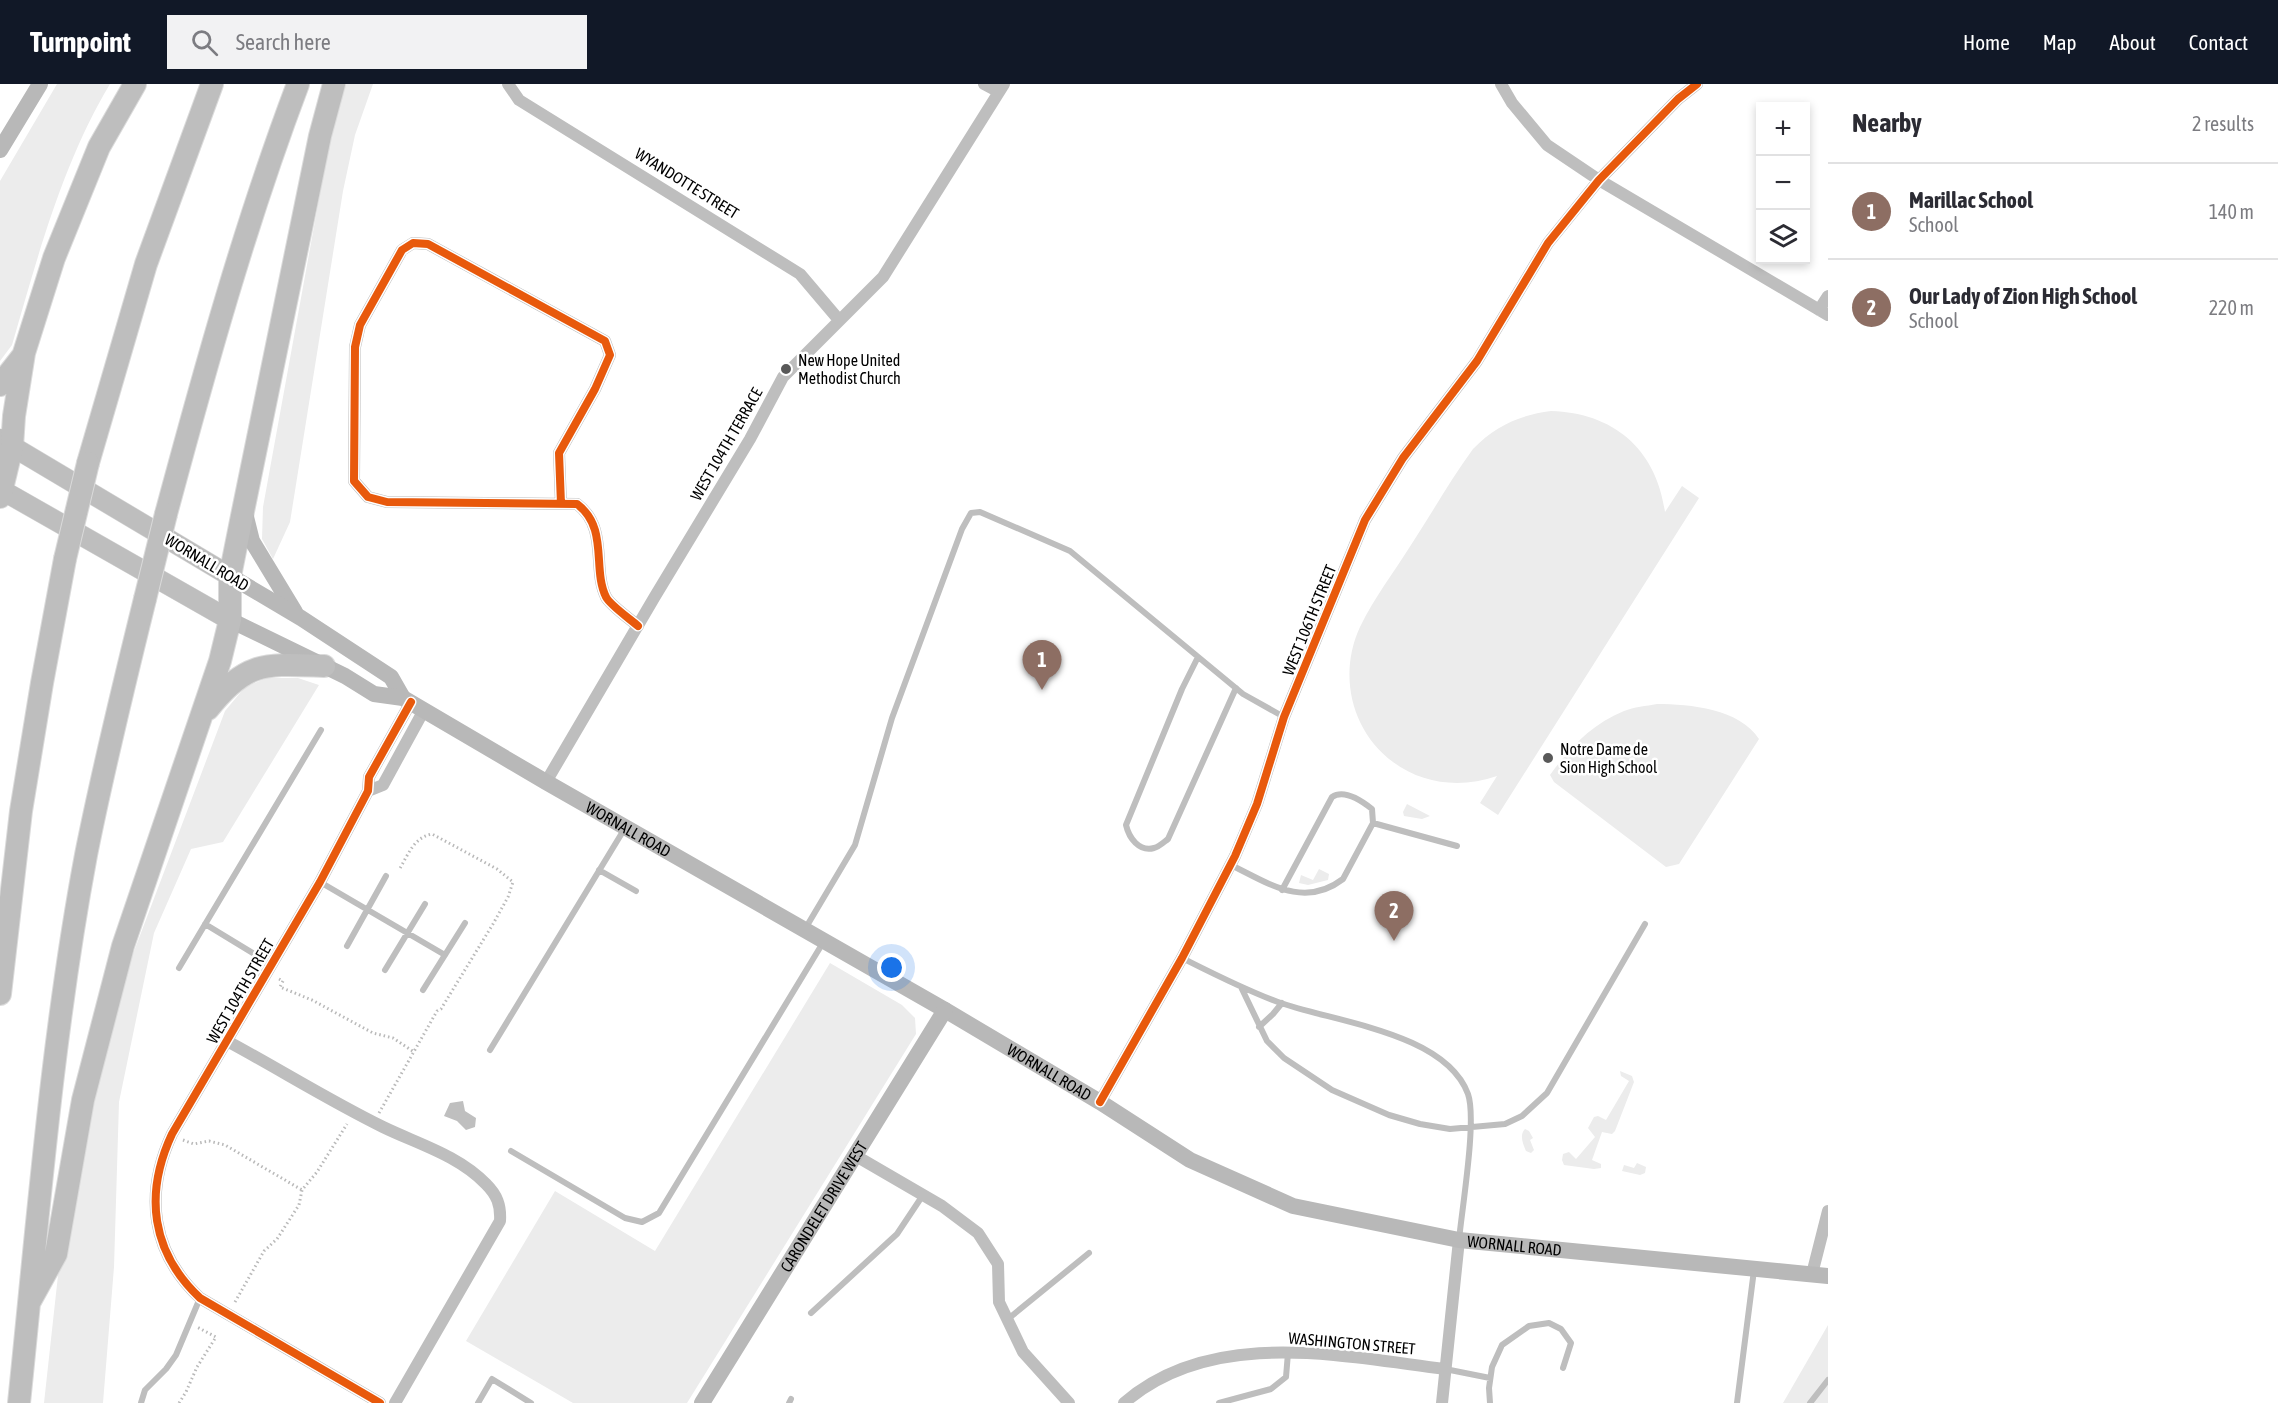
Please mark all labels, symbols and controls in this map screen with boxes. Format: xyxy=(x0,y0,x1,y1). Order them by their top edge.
search box xyxy=(167,15,587,69)
text: Turnpoint xyxy=(30,26,131,58)
icon: search xyxy=(188,26,221,59)
text: Search here xyxy=(236,29,331,55)
text: Home xyxy=(1963,30,2010,54)
text: Map xyxy=(2043,30,2077,54)
text: About xyxy=(2110,30,2156,54)
text: Contact xyxy=(2189,30,2248,54)
map controls xyxy=(1756,102,1810,264)
button: + xyxy=(1756,102,1810,156)
text: Nearby xyxy=(1852,108,1922,138)
text: 2 results xyxy=(2192,112,2254,135)
street label: WYANDOTTE STREET xyxy=(632,144,742,222)
button: − xyxy=(1756,156,1810,210)
text: Marillac School xyxy=(1909,187,2033,213)
text: 1 xyxy=(1867,200,1876,223)
text: 140 m xyxy=(2209,200,2254,223)
button: layers xyxy=(1756,210,1810,264)
text: School xyxy=(1909,213,1959,236)
text: Our Lady of Zion High School xyxy=(1909,283,2137,309)
text: 2 xyxy=(1867,296,1876,319)
text: 220 m xyxy=(2209,296,2254,319)
text: School xyxy=(1909,309,1959,332)
place label: New Hope United Methodist Church xyxy=(798,351,901,387)
marker: New Hope United Methodist Church xyxy=(779,362,793,376)
street label: WEST 104TH TERRACE xyxy=(686,384,766,504)
street label: WORNALL ROAD xyxy=(162,530,252,594)
street label: WEST 106TH STREET xyxy=(1279,562,1339,678)
pin: 1 xyxy=(1022,640,1062,690)
place label: Notre Dame de Sion High School xyxy=(1560,740,1658,777)
marker: Notre Dame de Sion High School xyxy=(1541,751,1555,765)
street label: WORNALL ROAD xyxy=(583,798,674,860)
pin: 2 xyxy=(1374,892,1414,941)
street label: WEST 104TH STREET xyxy=(203,935,277,1047)
your location xyxy=(877,953,906,982)
street label: WORNALL ROAD xyxy=(1004,1040,1095,1104)
street label: CARONDELET DRIVE WEST xyxy=(776,1138,871,1275)
street label: WORNALL ROAD xyxy=(1466,1232,1563,1259)
street label: WASHINGTON STREET xyxy=(1288,1328,1416,1358)

